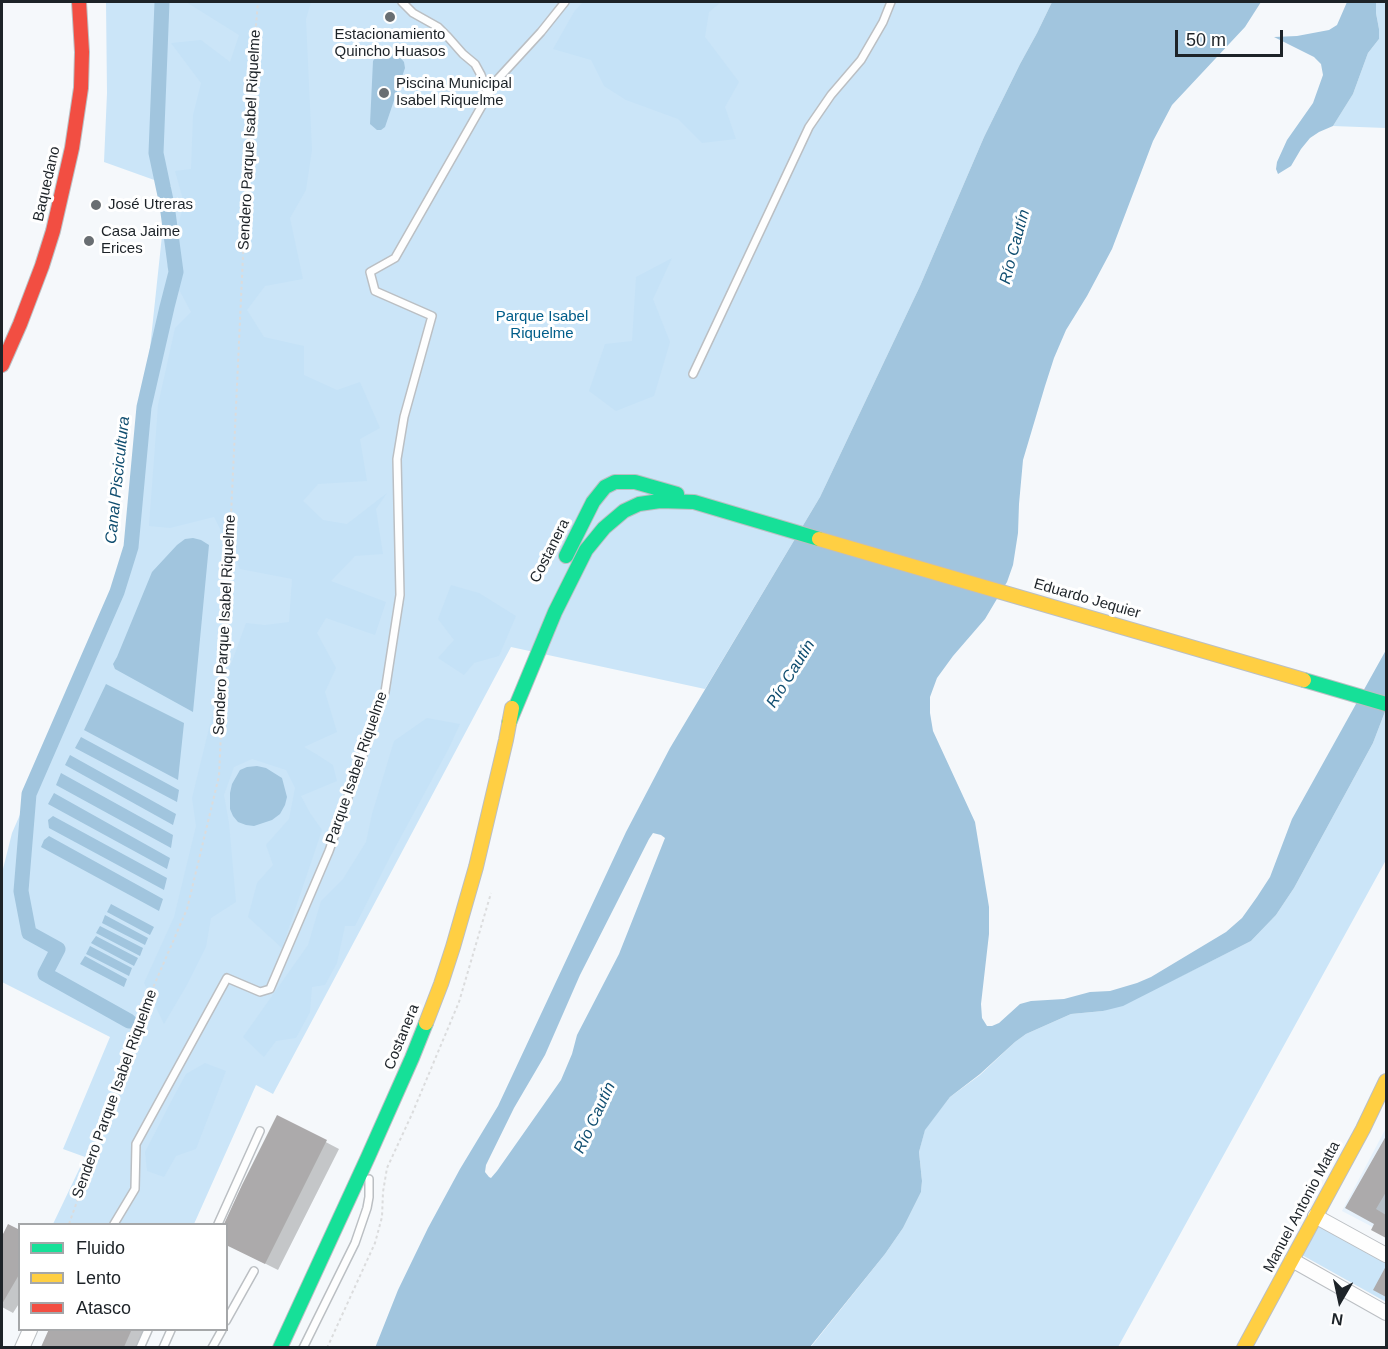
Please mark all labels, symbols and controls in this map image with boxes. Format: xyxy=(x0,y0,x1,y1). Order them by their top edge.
marker: Estacionamiento Quincho Huasos xyxy=(383,10,397,24)
scale bar xyxy=(1178,18,1286,56)
place label: Estacionamiento Quincho Huasos xyxy=(335,26,445,61)
street label: Sendero Parque Isabel Riquelme xyxy=(235,29,265,251)
text: 50 m xyxy=(1186,30,1226,50)
place label: Piscina Municipal Isabel Riquelme xyxy=(396,75,512,110)
marker: Piscina Municipal Isabel Riquelme xyxy=(377,86,391,100)
street label: Baquedano xyxy=(30,145,64,223)
place label: José Utreras xyxy=(108,196,193,214)
marker: José Utreras xyxy=(89,198,103,212)
water label: Río Cautín xyxy=(996,208,1034,286)
place label: Casa Jaime Erices xyxy=(101,223,180,258)
marker: Casa Jaime Erices xyxy=(82,234,96,248)
park label: Parque Isabel Riquelme xyxy=(496,308,588,343)
water label: Canal Piscicultura xyxy=(102,415,134,545)
street label: Sendero Parque Isabel Riquelme xyxy=(210,514,240,736)
street label: Costanera xyxy=(526,516,574,586)
street label: Eduardo Jequier xyxy=(1032,575,1142,623)
water label: Río Cautín xyxy=(763,636,819,712)
street label: Parque Isabel Riquelme xyxy=(322,689,392,847)
street label: Sendero Parque Isabel Riquelme xyxy=(69,987,161,1201)
street label: Costanera xyxy=(381,1002,423,1072)
water label: Río Cautín xyxy=(570,1079,620,1157)
street label: Manuel Antonio Matta xyxy=(1260,1138,1344,1276)
legend xyxy=(18,1223,228,1331)
text: Fluido xyxy=(76,1238,125,1258)
text: Lento xyxy=(76,1268,121,1288)
north arrow xyxy=(1310,1271,1370,1331)
text: Atasco xyxy=(76,1298,131,1318)
text: N xyxy=(1330,1310,1344,1329)

